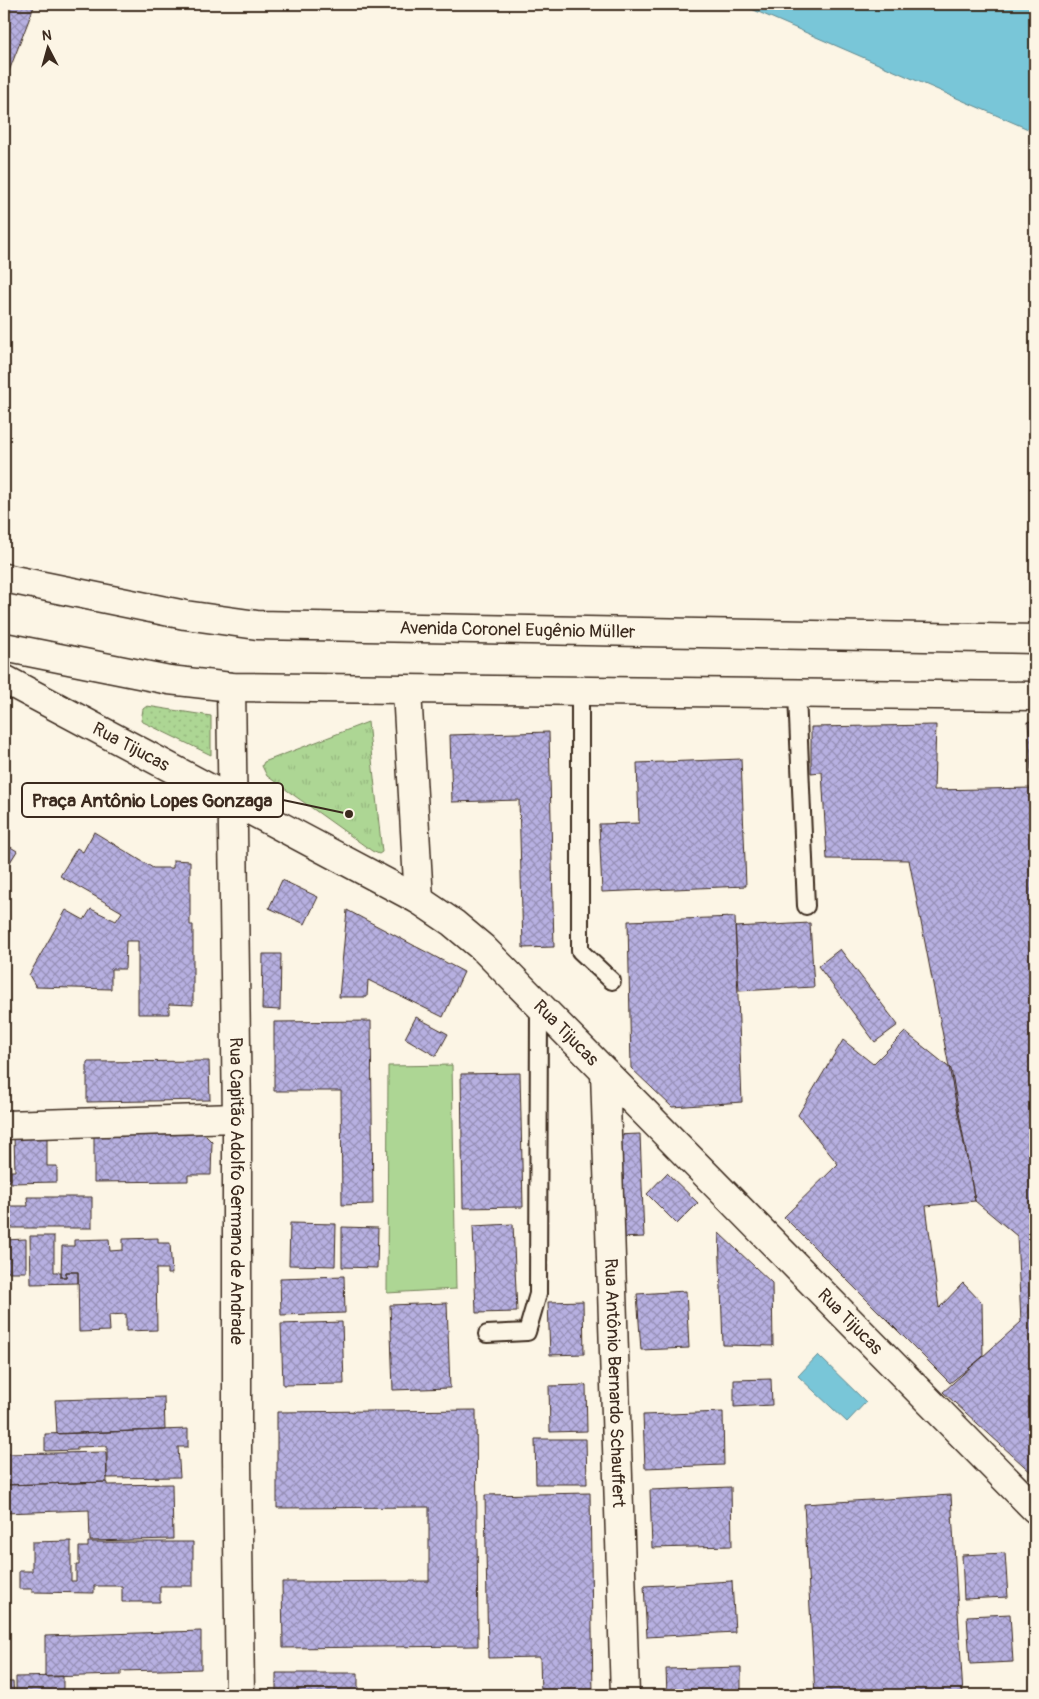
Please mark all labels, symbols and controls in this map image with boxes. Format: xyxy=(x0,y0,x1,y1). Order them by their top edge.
north arrow xyxy=(22,22,72,72)
text: N xyxy=(41,27,52,45)
street label: Avenida Coronel Eugênio Müller xyxy=(399,617,636,644)
street label: Rua Tijucas xyxy=(88,717,173,777)
callout: Praça Antônio Lopes Gonzaga xyxy=(22,783,283,817)
text: Praça Antônio Lopes Gonzaga xyxy=(32,789,272,813)
street label: Rua Tijucas xyxy=(528,995,604,1071)
street label: Rua Capitão Adolfo Germano de Andrade xyxy=(224,1037,248,1345)
street label: Rua Antônio Bernardo Schauffert xyxy=(599,1258,630,1509)
street label: Rua Tijucas xyxy=(812,1284,888,1360)

